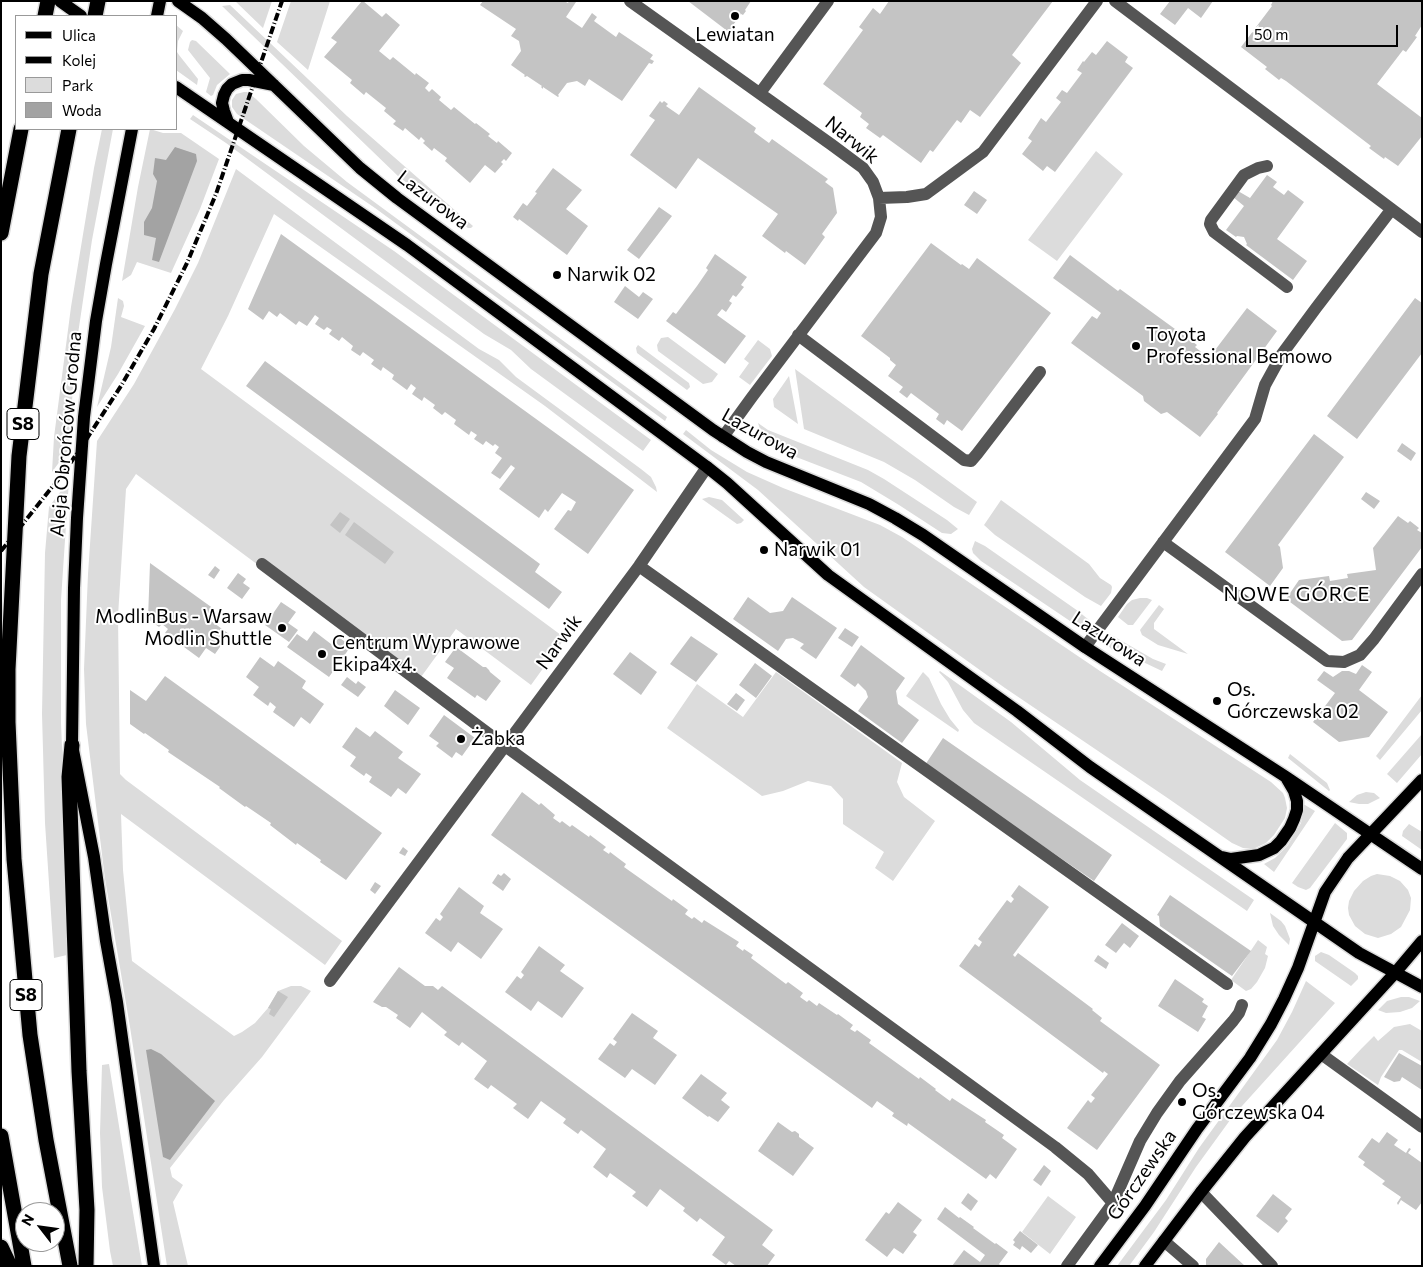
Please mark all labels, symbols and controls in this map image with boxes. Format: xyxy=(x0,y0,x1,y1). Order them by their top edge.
marker: Lewiatan xyxy=(729,10,741,22)
legend xyxy=(15,15,178,130)
scale bar xyxy=(1248,15,1400,47)
place label: Lewiatan xyxy=(695,24,775,46)
text: 50 m xyxy=(1254,25,1288,43)
text: Ulica xyxy=(62,26,96,44)
text: Kolej xyxy=(62,51,96,69)
text: Park xyxy=(62,76,93,94)
text: Woda xyxy=(62,101,102,119)
street label: Narwik xyxy=(821,112,883,168)
street label: Lazurowa xyxy=(393,166,473,234)
place label: Narwik 02 xyxy=(567,264,656,286)
marker: Narwik 02 xyxy=(551,269,563,281)
place label: Toyota Professional Bemowo xyxy=(1146,324,1332,368)
street label: Aleja Obrońców Grodna xyxy=(46,330,86,538)
marker: Toyota Professional Bemowo xyxy=(1130,340,1142,352)
street label: Lazurowa xyxy=(718,404,802,464)
road number: S8 xyxy=(7,408,39,439)
place label: Narwik 01 xyxy=(774,539,860,561)
marker: Narwik 01 xyxy=(758,544,770,556)
district label: NOWE GÓRCE xyxy=(1222,582,1372,606)
place label: ModlinBus - Warsaw Modlin Shuttle xyxy=(95,606,272,650)
street label: Lazurowa xyxy=(1068,607,1150,671)
street label: Narwik xyxy=(531,610,587,674)
marker: ModlinBus - Warsaw Modlin Shuttle xyxy=(276,622,288,634)
place label: Centrum Wyprawowe Ekipa4x4. xyxy=(332,632,520,676)
marker: Centrum Wyprawowe Ekipa4x4. xyxy=(316,648,328,660)
place label: Os. Górczewska 02 xyxy=(1227,679,1359,723)
marker: Os. Górczewska 02 xyxy=(1211,695,1223,707)
place label: Żabka xyxy=(471,728,525,750)
marker: Żabka xyxy=(455,733,467,745)
road number: S8 xyxy=(10,980,42,1010)
place label: Os. Górczewska 04 xyxy=(1192,1080,1325,1124)
marker: Os. Górczewska 04 xyxy=(1176,1096,1188,1108)
street label: Górczewska xyxy=(1102,1125,1182,1225)
north arrow xyxy=(15,1202,65,1252)
text: N xyxy=(17,1211,37,1229)

